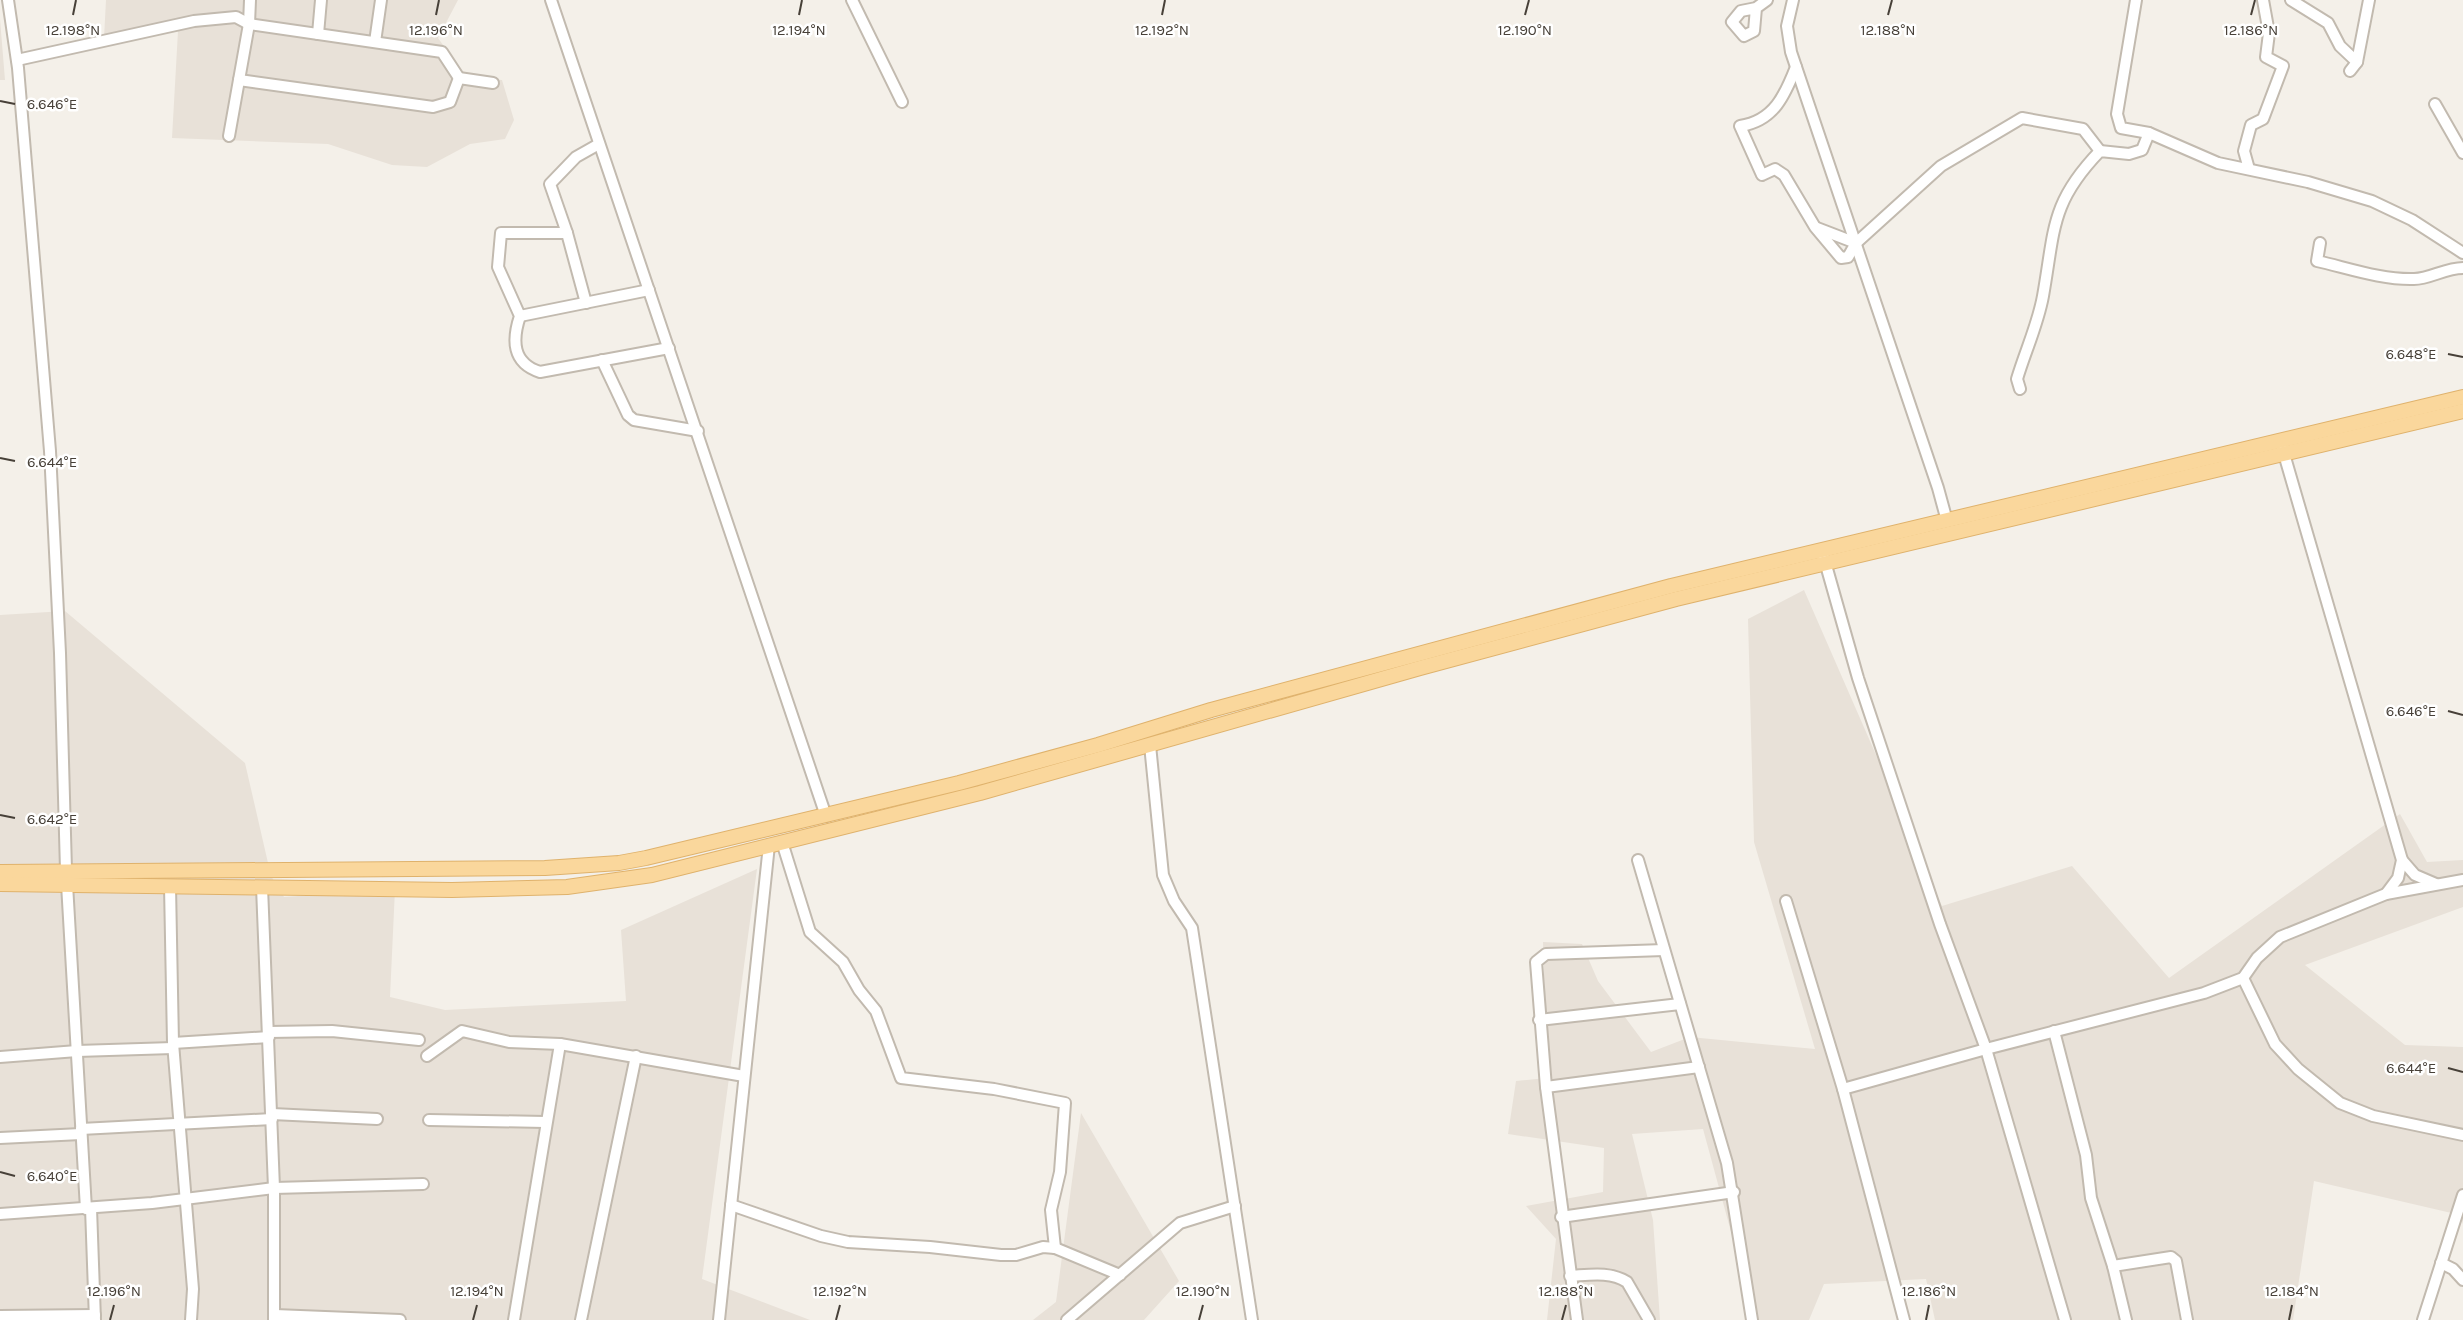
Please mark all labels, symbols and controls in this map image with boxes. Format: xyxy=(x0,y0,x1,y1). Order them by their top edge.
text: 12.198°N xyxy=(46,21,100,39)
text: 12.196°N xyxy=(409,21,463,39)
text: 12.194°N xyxy=(772,21,826,39)
text: 12.192°N xyxy=(1135,21,1189,39)
text: 12.190°N xyxy=(1498,21,1552,39)
text: 12.188°N xyxy=(1860,21,1916,39)
text: 12.186°N xyxy=(2224,21,2278,39)
text: 6.646°E xyxy=(27,95,77,113)
text: 6.648°E xyxy=(2386,345,2437,363)
text: 6.644°E xyxy=(27,453,77,471)
text: 6.646°E xyxy=(2386,702,2436,720)
text: 6.642°E xyxy=(27,810,77,828)
text: 6.644°E xyxy=(2386,1059,2436,1077)
text: 6.640°E xyxy=(27,1167,77,1185)
text: 12.196°N xyxy=(87,1282,141,1300)
text: 12.194°N xyxy=(450,1282,504,1300)
text: 12.192°N xyxy=(813,1282,867,1300)
text: 12.190°N xyxy=(1176,1282,1230,1300)
text: 12.188°N xyxy=(1538,1282,1594,1300)
text: 12.186°N xyxy=(1902,1282,1956,1300)
text: 12.184°N xyxy=(2265,1282,2319,1300)

